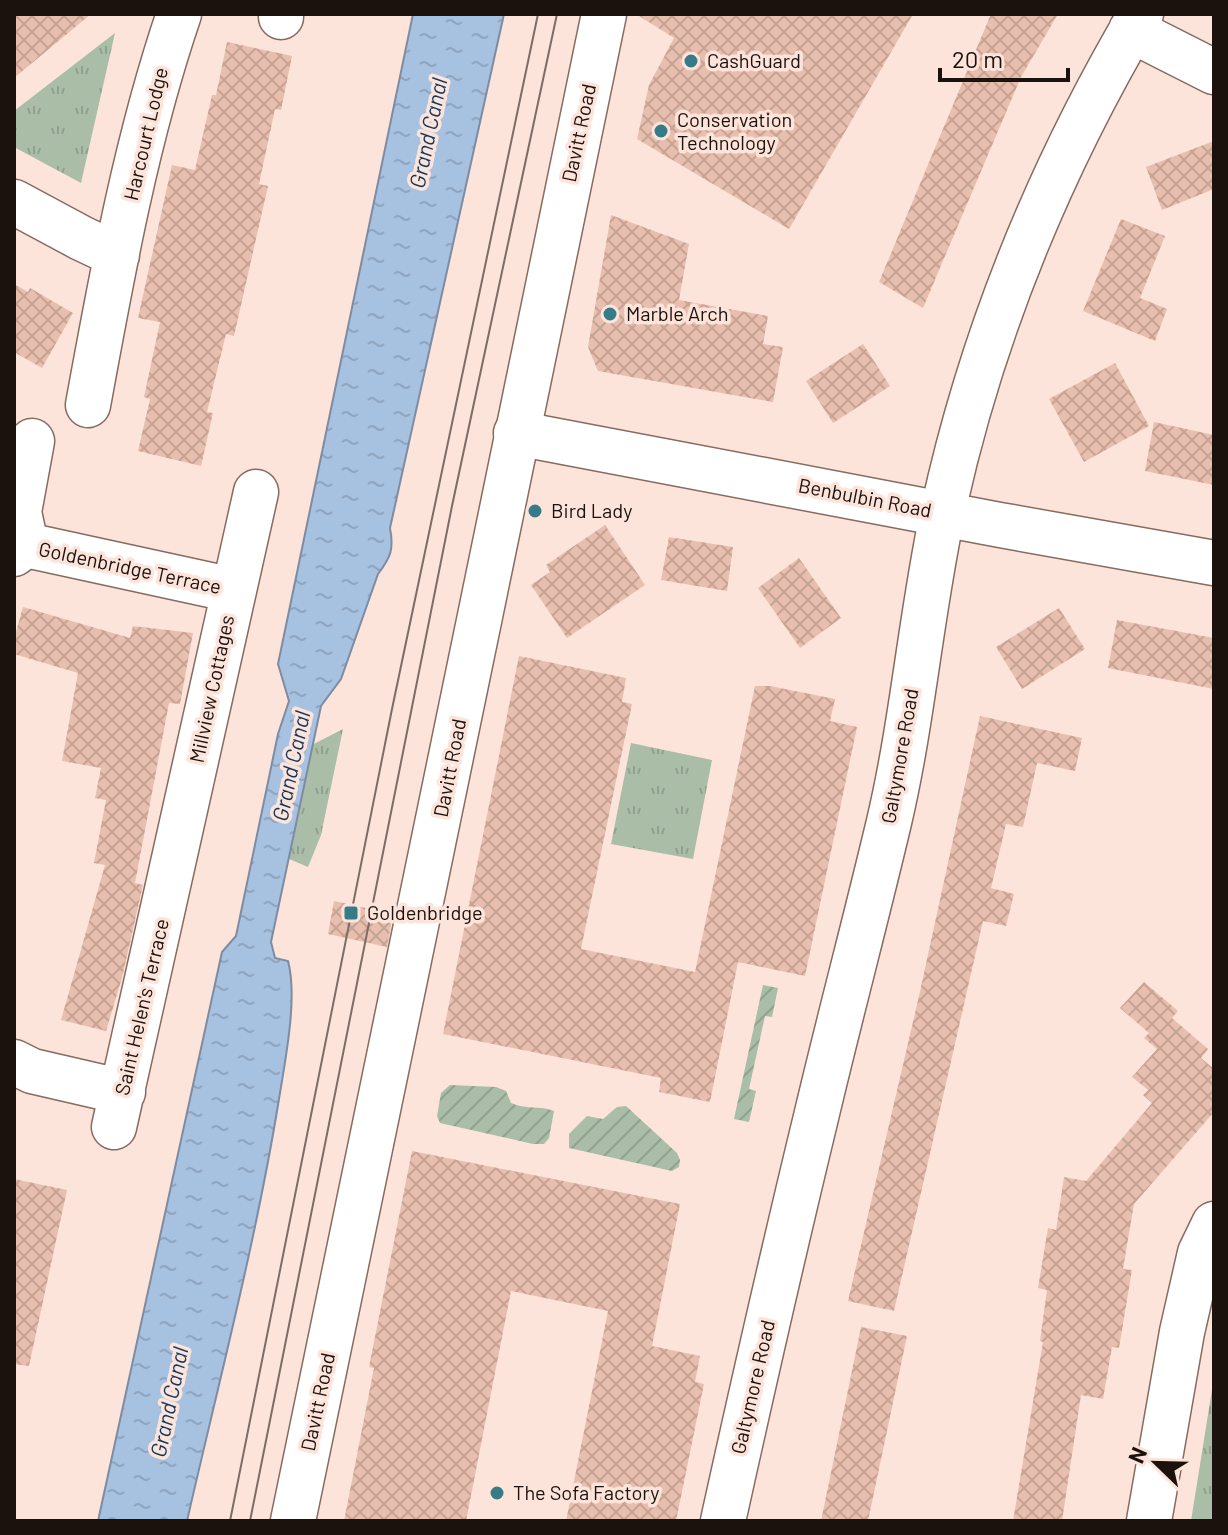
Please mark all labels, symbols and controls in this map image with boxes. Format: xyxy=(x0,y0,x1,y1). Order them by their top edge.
scale bar xyxy=(940,32,1068,82)
text: 20 m xyxy=(952,44,1003,73)
place label: CashGuard xyxy=(707,48,801,72)
marker: CashGuard xyxy=(682,52,700,70)
street label: Harcourt Lodge xyxy=(118,65,172,203)
water label: Grand Canal xyxy=(403,75,451,190)
street label: Davitt Road xyxy=(556,82,600,184)
place label: Conservation Technology xyxy=(677,107,792,154)
marker: Conservation Technology xyxy=(652,122,670,140)
place label: Marble Arch xyxy=(626,301,728,325)
marker: Marble Arch xyxy=(601,305,619,323)
street label: Benbulbin Road xyxy=(797,472,934,522)
place label: Bird Lady xyxy=(551,498,632,522)
marker: Bird Lady xyxy=(526,502,544,520)
street label: Goldenbridge Terrace xyxy=(37,536,224,598)
street label: Millview Cottages xyxy=(184,613,238,765)
street label: Galtymore Road xyxy=(875,686,923,825)
water label: Grand Canal xyxy=(266,708,314,823)
street label: Davitt Road xyxy=(428,717,470,819)
place label: Goldenbridge xyxy=(367,900,483,924)
marker: Goldenbridge xyxy=(342,904,360,922)
street label: Saint Helen's Terrace xyxy=(109,916,173,1097)
street label: Galtymore Road xyxy=(725,1317,779,1456)
water label: Grand Canal xyxy=(144,1344,192,1459)
street label: Davitt Road xyxy=(295,1351,339,1453)
north arrow xyxy=(1116,1423,1196,1503)
text: N xyxy=(1122,1443,1151,1467)
place label: The Sofa Factory xyxy=(513,1480,659,1504)
marker: The Sofa Factory xyxy=(488,1484,506,1502)

